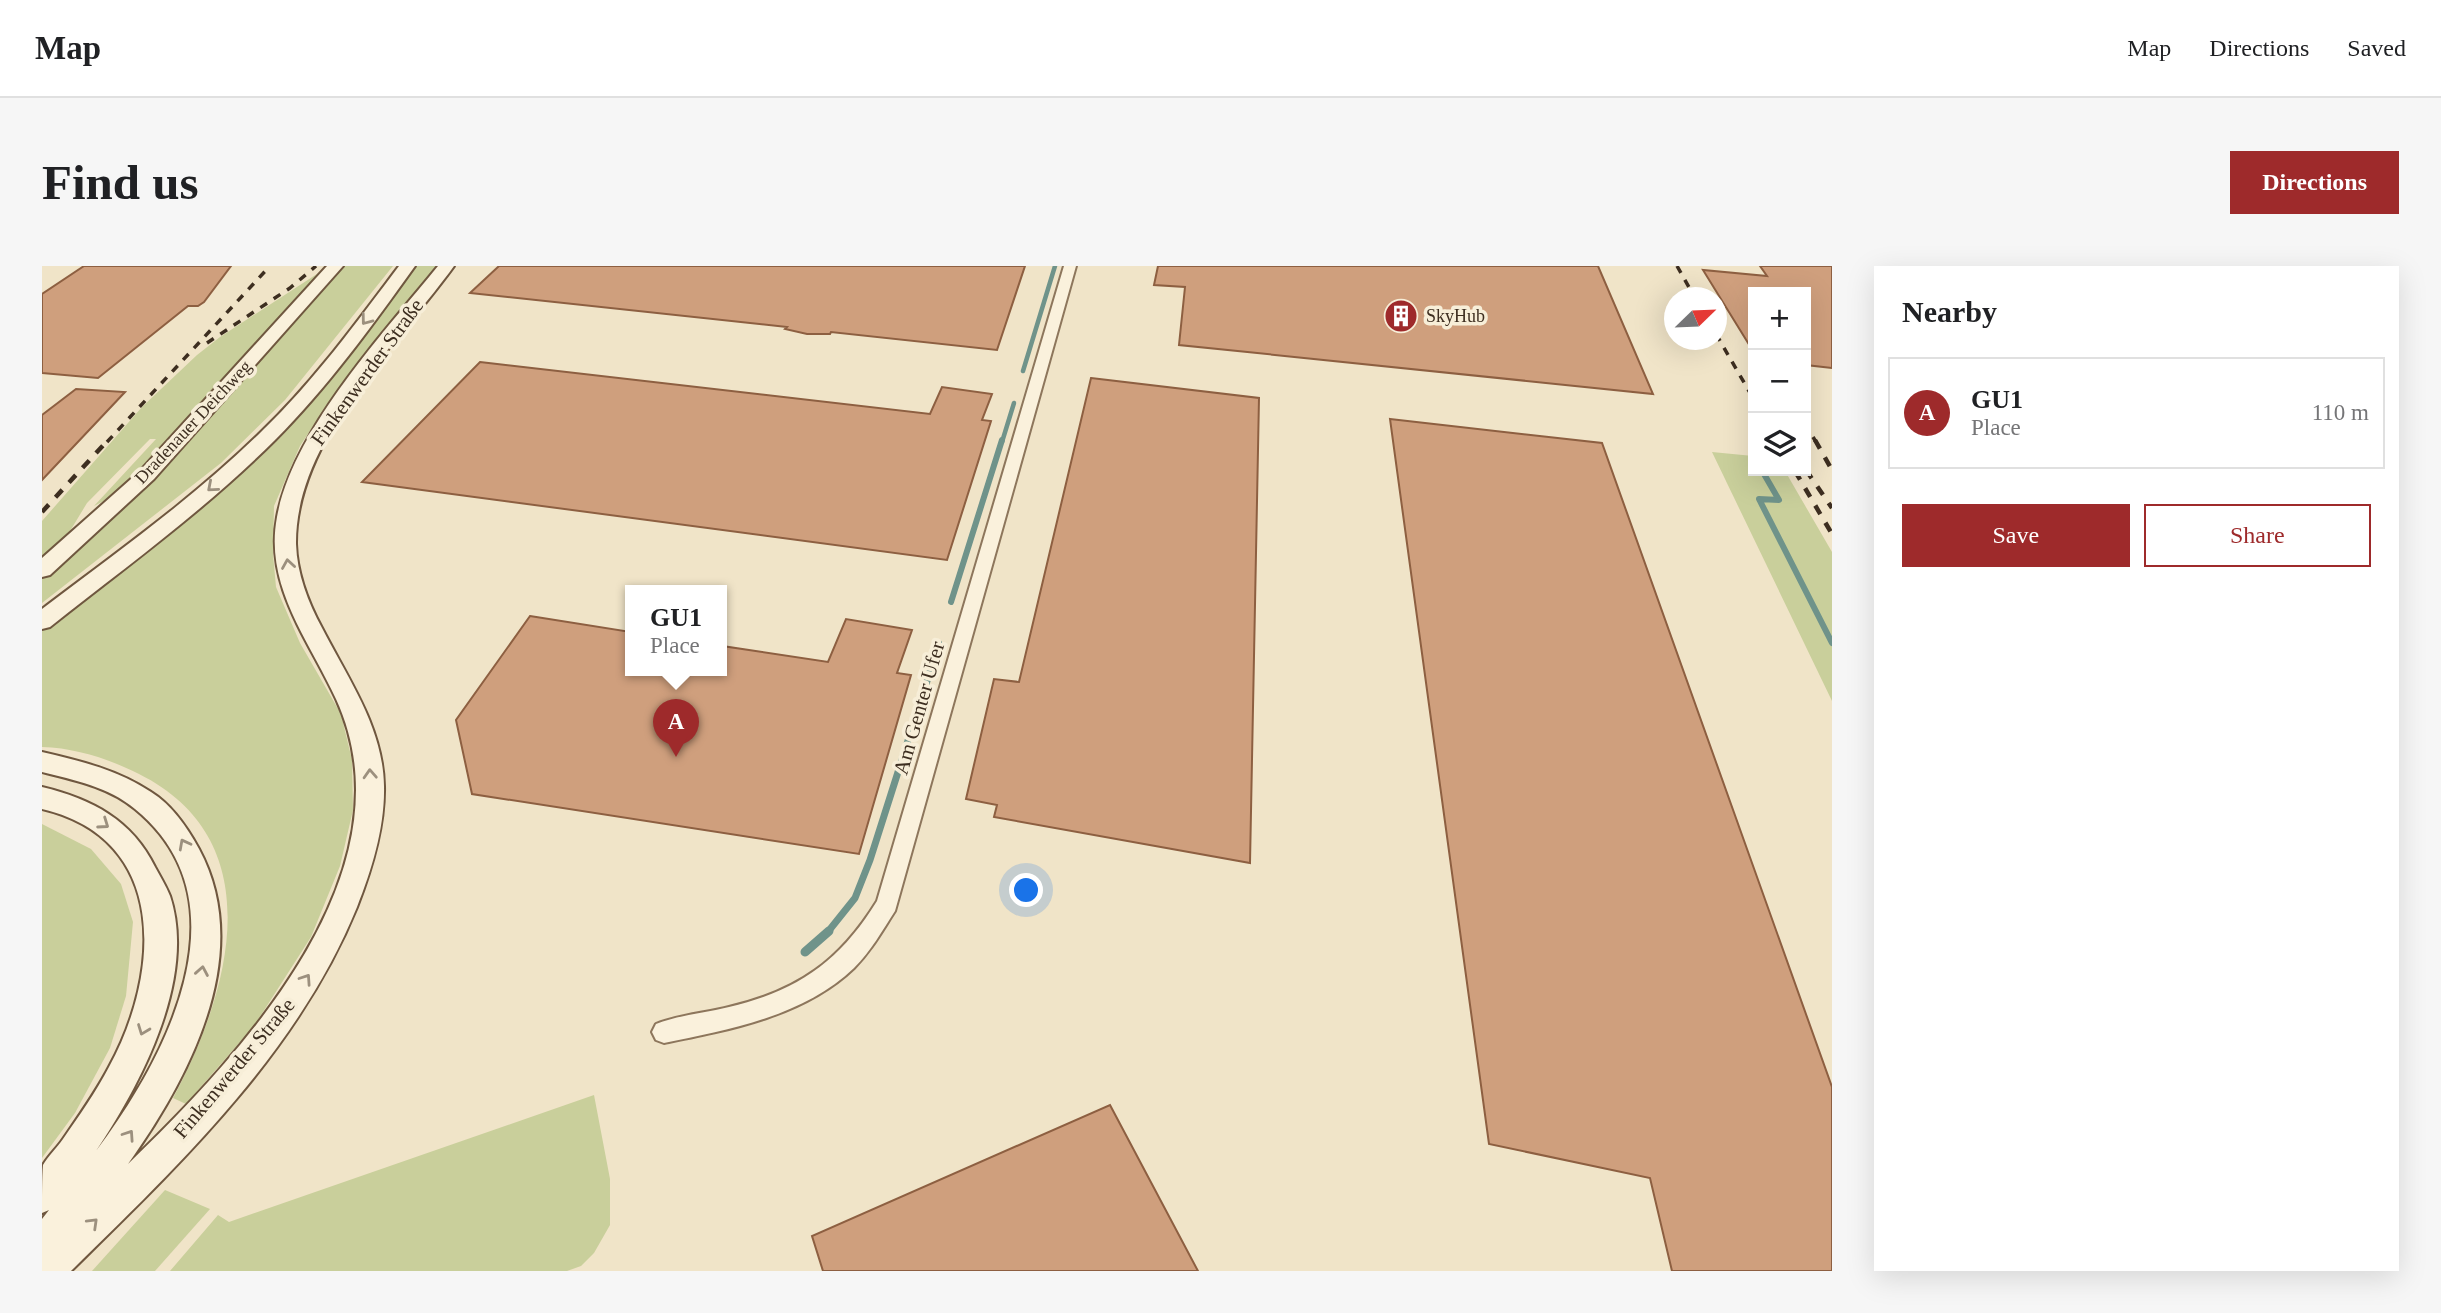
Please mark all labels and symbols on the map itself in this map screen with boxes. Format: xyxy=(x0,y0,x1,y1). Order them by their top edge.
north arrow xyxy=(1664,287,1727,350)
street label: Finkenwerder Straße xyxy=(306,294,428,450)
building icon: SkyHub xyxy=(1382,297,1420,335)
place label: SkyHub xyxy=(1426,306,1485,326)
one-way arrow xyxy=(362,313,375,325)
street label: Dradenauer Deichweg xyxy=(131,356,255,488)
one-way arrow xyxy=(208,479,221,491)
one-way arrow xyxy=(280,559,295,570)
street label: Am Genter Ufer xyxy=(888,639,950,777)
pin: A xyxy=(653,699,699,757)
one-way arrow xyxy=(363,768,378,779)
one-way arrow xyxy=(96,816,109,828)
one-way arrow xyxy=(179,838,193,851)
your location xyxy=(1009,873,1043,907)
one-way arrow xyxy=(194,965,209,977)
one-way arrow xyxy=(298,973,311,986)
street label: Finkenwerder Straße xyxy=(168,993,300,1143)
one-way arrow xyxy=(137,1024,151,1036)
one-way arrow xyxy=(120,1130,133,1143)
one-way arrow xyxy=(85,1219,98,1232)

